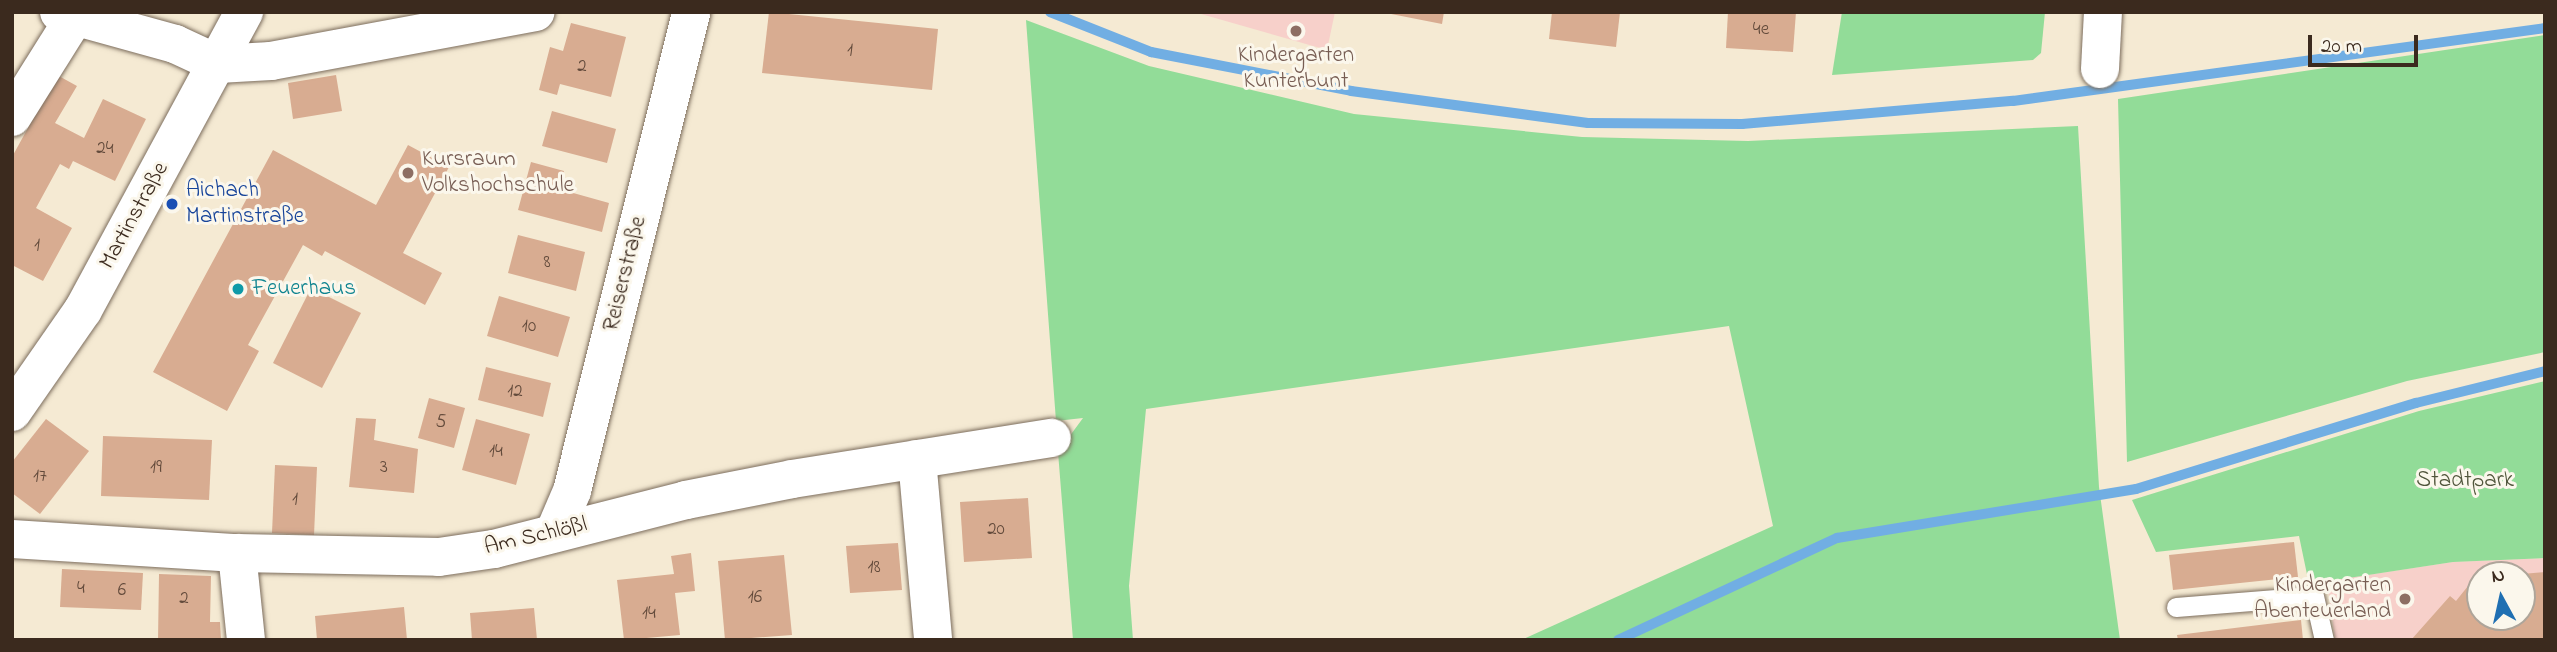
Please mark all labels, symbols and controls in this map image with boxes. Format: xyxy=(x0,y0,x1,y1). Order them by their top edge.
house number: 4e xyxy=(1753,19,1769,41)
scale bar xyxy=(2312,21,2422,65)
marker: Kindergarten Kunterbunt xyxy=(1288,23,1304,39)
text: 20 m xyxy=(2321,32,2362,62)
house number: 1 xyxy=(847,40,853,62)
place label: Kindergarten Kunterbunt xyxy=(1238,42,1354,96)
house number: 2 xyxy=(577,56,587,78)
house number: 24 xyxy=(96,138,114,160)
place label: Kursraum Volkshochschule xyxy=(422,146,574,200)
street label: Martinstraße xyxy=(94,158,176,274)
marker: Kursraum Volkshochschule xyxy=(400,165,416,181)
place label: Aichach Martinstraße xyxy=(186,177,304,231)
marker: Aichach Martinstraße xyxy=(164,196,180,212)
street label: Reiserstraße xyxy=(598,214,654,334)
house number: 1 xyxy=(34,235,40,257)
house number: 8 xyxy=(543,252,551,274)
place label: Feuerhaus xyxy=(252,275,356,303)
marker: Feuerhaus xyxy=(230,281,246,297)
house number: 10 xyxy=(522,316,536,338)
house number: 12 xyxy=(507,381,523,403)
house number: 5 xyxy=(436,412,446,434)
house number: 14 xyxy=(489,441,503,463)
house number: 19 xyxy=(150,457,162,479)
house number: 3 xyxy=(380,457,388,479)
house number: 17 xyxy=(33,466,47,488)
park label: Stadtpark xyxy=(2416,467,2514,495)
house number: 1 xyxy=(292,489,298,511)
street label: Am Schlößl xyxy=(482,512,590,562)
house number: 20 xyxy=(987,519,1005,541)
house number: 18 xyxy=(867,557,881,579)
north arrow xyxy=(2466,561,2536,631)
text: N xyxy=(2490,562,2507,591)
place label: Kindergarten Abenteuerland xyxy=(2254,572,2391,626)
house number: 4 xyxy=(77,578,85,600)
house number: 6 xyxy=(118,580,126,602)
house number: 16 xyxy=(748,587,762,609)
house number: 2 xyxy=(179,588,189,610)
marker: Kindergarten Abenteuerland xyxy=(2397,591,2413,607)
house number: 14 xyxy=(642,603,656,625)

